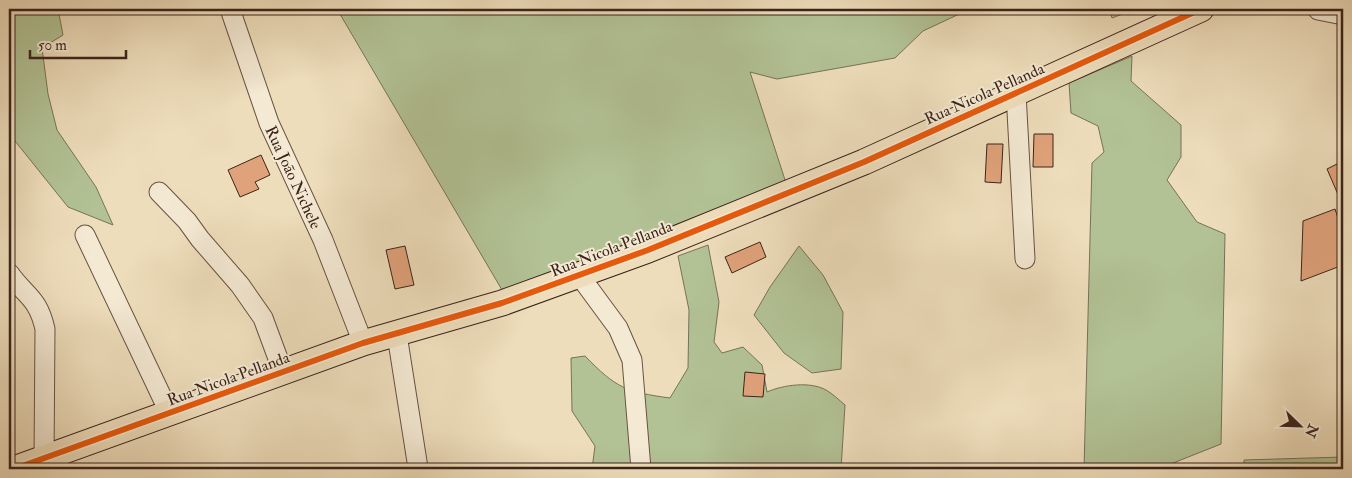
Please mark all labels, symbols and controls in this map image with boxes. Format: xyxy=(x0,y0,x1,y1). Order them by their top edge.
scale bar xyxy=(30,28,126,60)
text: 50 m xyxy=(38,36,67,55)
street label: Rua Nicola Pellanda xyxy=(921,58,1048,129)
street label: Rua João Nichele xyxy=(260,123,326,233)
street label: Rua Nicola Pellanda xyxy=(548,216,676,281)
street label: Rua Nicola Pellanda xyxy=(164,347,293,410)
north arrow xyxy=(1274,400,1324,450)
text: N xyxy=(1301,421,1322,440)

